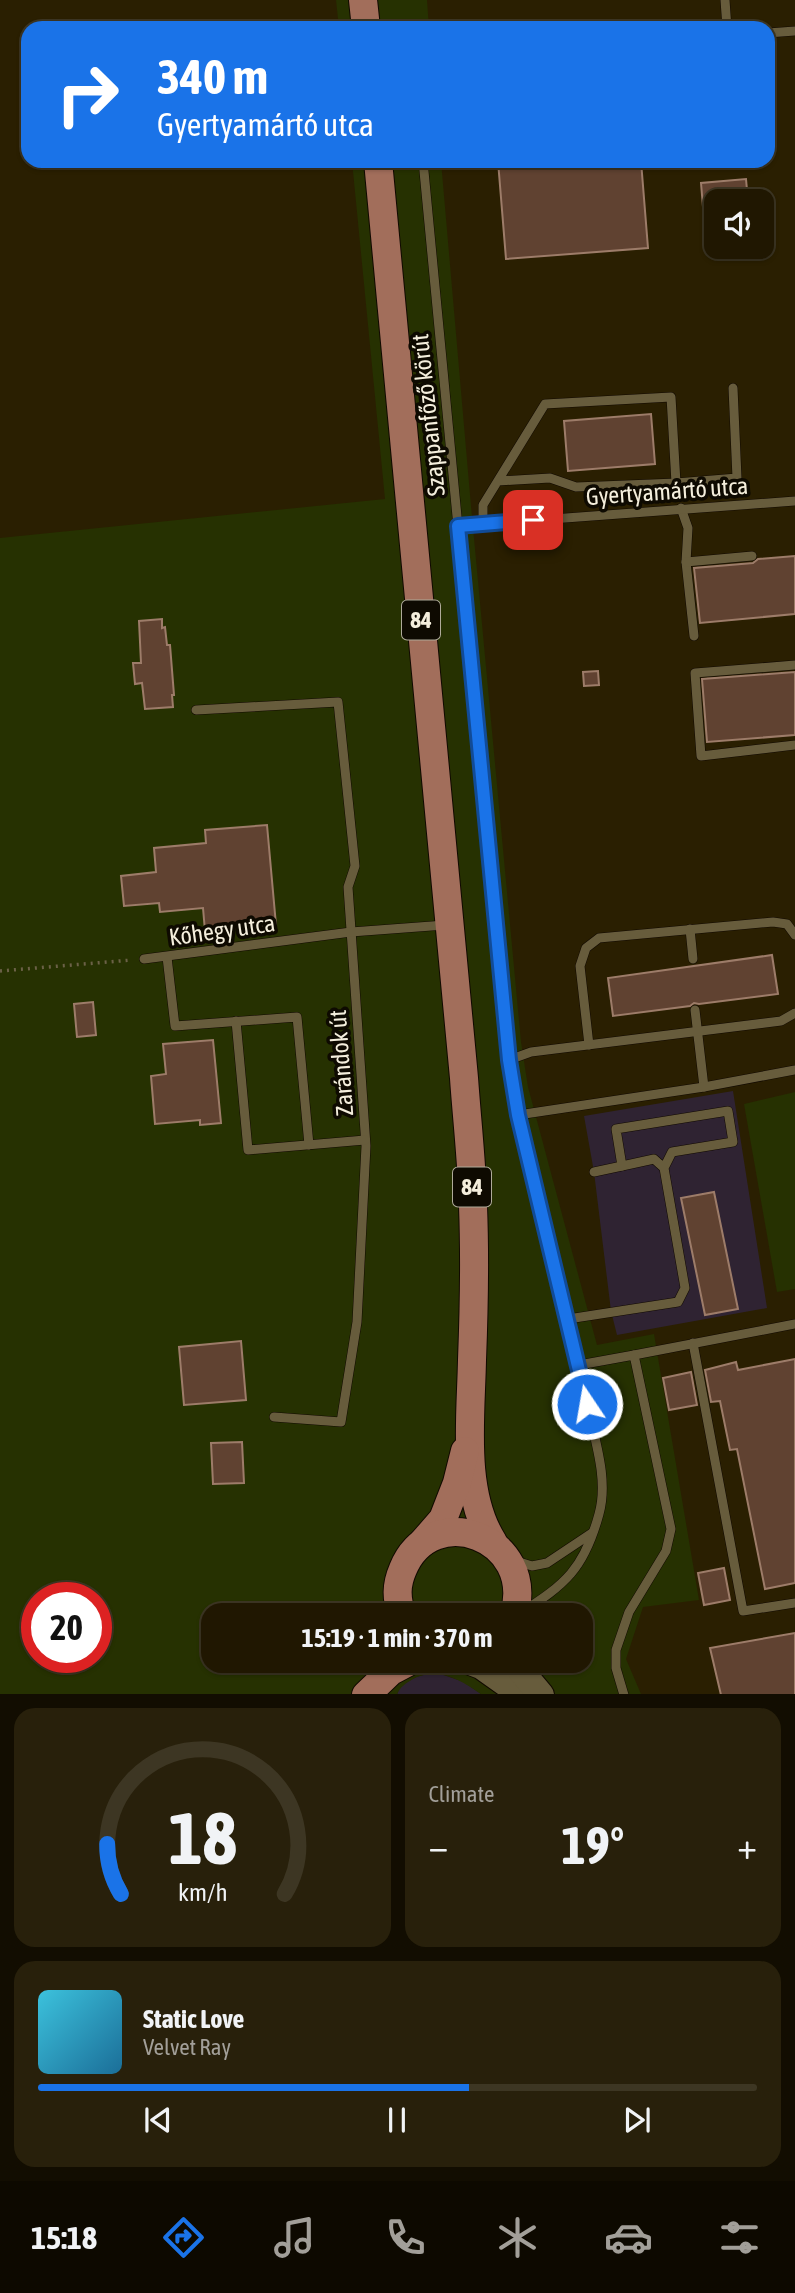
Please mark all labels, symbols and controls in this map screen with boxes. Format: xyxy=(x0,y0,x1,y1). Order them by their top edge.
text: 340 m xyxy=(157,48,268,104)
icon: right xyxy=(42,49,133,140)
text: Gyertyamártó utca xyxy=(157,106,374,143)
map controls xyxy=(704,189,774,259)
button: sound xyxy=(704,189,774,259)
street label: Szappanfőző körút xyxy=(406,332,450,497)
street label: Gyertyamártó utca xyxy=(585,472,749,510)
pin xyxy=(503,490,563,550)
icon: arrive xyxy=(514,501,552,539)
road number: 84 xyxy=(402,600,440,640)
street label: Kőhegy utca xyxy=(167,909,277,951)
street label: Zarándok út xyxy=(324,1009,358,1117)
road number: 84 xyxy=(453,1168,491,1206)
position arrow xyxy=(550,1367,624,1441)
speed limit sign: 20 xyxy=(21,1582,112,1673)
text: 15:19 · 1 min · 370 m xyxy=(302,1623,492,1653)
text: Climate xyxy=(429,1781,494,1807)
text: 18 xyxy=(168,1796,236,1879)
text: 19° xyxy=(561,1815,624,1875)
text: − xyxy=(429,1824,448,1867)
text: + xyxy=(737,1824,757,1867)
text: km/h xyxy=(177,1877,227,1905)
text: Static Love xyxy=(143,2004,244,2034)
text: Velvet Ray xyxy=(143,2034,231,2060)
icon: previous xyxy=(139,2101,177,2139)
icon: pause xyxy=(378,2101,416,2139)
icon: next xyxy=(618,2101,656,2139)
icon: directions xyxy=(159,2213,208,2262)
icon: music xyxy=(270,2213,319,2262)
icon: phone xyxy=(381,2213,430,2262)
icon: climate xyxy=(493,2213,542,2262)
icon: car xyxy=(604,2213,653,2262)
icon: filters xyxy=(715,2213,764,2262)
text: 15:18 xyxy=(31,2219,97,2256)

